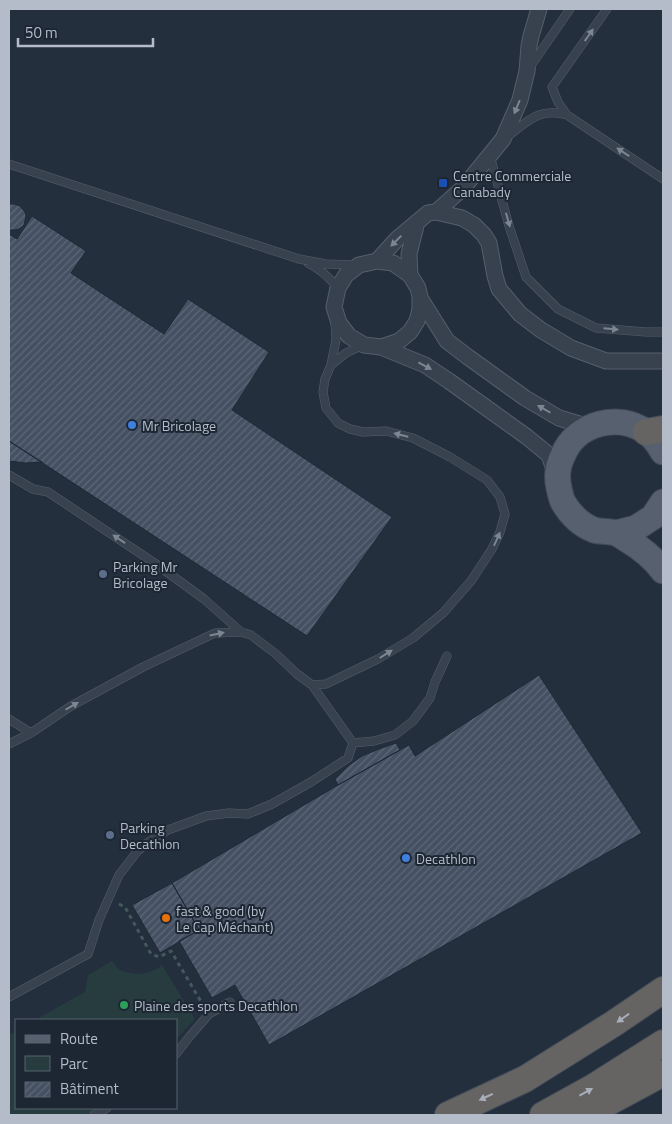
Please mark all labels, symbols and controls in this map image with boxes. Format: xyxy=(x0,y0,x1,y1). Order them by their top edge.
scale bar xyxy=(18,15,152,47)
text: 50 m xyxy=(25,21,58,44)
one-way arrow xyxy=(584,28,594,41)
one-way arrow xyxy=(513,100,521,115)
one-way arrow xyxy=(616,147,629,156)
place label: Centre Commerciale Canabady xyxy=(453,165,571,202)
marker: Centre Commerciale Canabady xyxy=(437,177,449,189)
one-way arrow xyxy=(504,212,512,227)
one-way arrow xyxy=(391,235,403,247)
one-way arrow xyxy=(603,325,619,333)
one-way arrow xyxy=(419,362,432,371)
one-way arrow xyxy=(538,405,551,414)
place label: Mr Bricolage xyxy=(142,415,216,436)
marker: Mr Bricolage xyxy=(126,419,138,431)
one-way arrow xyxy=(393,431,408,439)
one-way arrow xyxy=(493,532,501,546)
one-way arrow xyxy=(112,534,126,543)
place label: Parking Mr Bricolage xyxy=(113,556,177,593)
marker: Parking Mr Bricolage xyxy=(97,568,109,580)
one-way arrow xyxy=(209,629,225,637)
one-way arrow xyxy=(380,650,393,659)
one-way arrow xyxy=(65,702,80,710)
place label: Parking Decathlon xyxy=(120,817,180,854)
marker: Parking Decathlon xyxy=(104,829,116,841)
place label: Decathlon xyxy=(416,848,476,869)
marker: Decathlon xyxy=(400,852,412,864)
place label: fast & good (by Le Cap Méchant) xyxy=(176,900,273,937)
marker: fast & good (by Le Cap Méchant) xyxy=(160,912,172,924)
place label: Plaine des sports Decathlon xyxy=(134,995,298,1016)
marker: Plaine des sports Decathlon xyxy=(118,999,130,1011)
one-way arrow xyxy=(616,1013,630,1022)
legend xyxy=(15,1019,178,1109)
text: Route xyxy=(60,1027,98,1050)
text: Parc xyxy=(60,1052,88,1075)
text: Bâtiment xyxy=(60,1077,119,1100)
one-way arrow xyxy=(579,1087,592,1096)
one-way arrow xyxy=(479,1093,493,1101)

